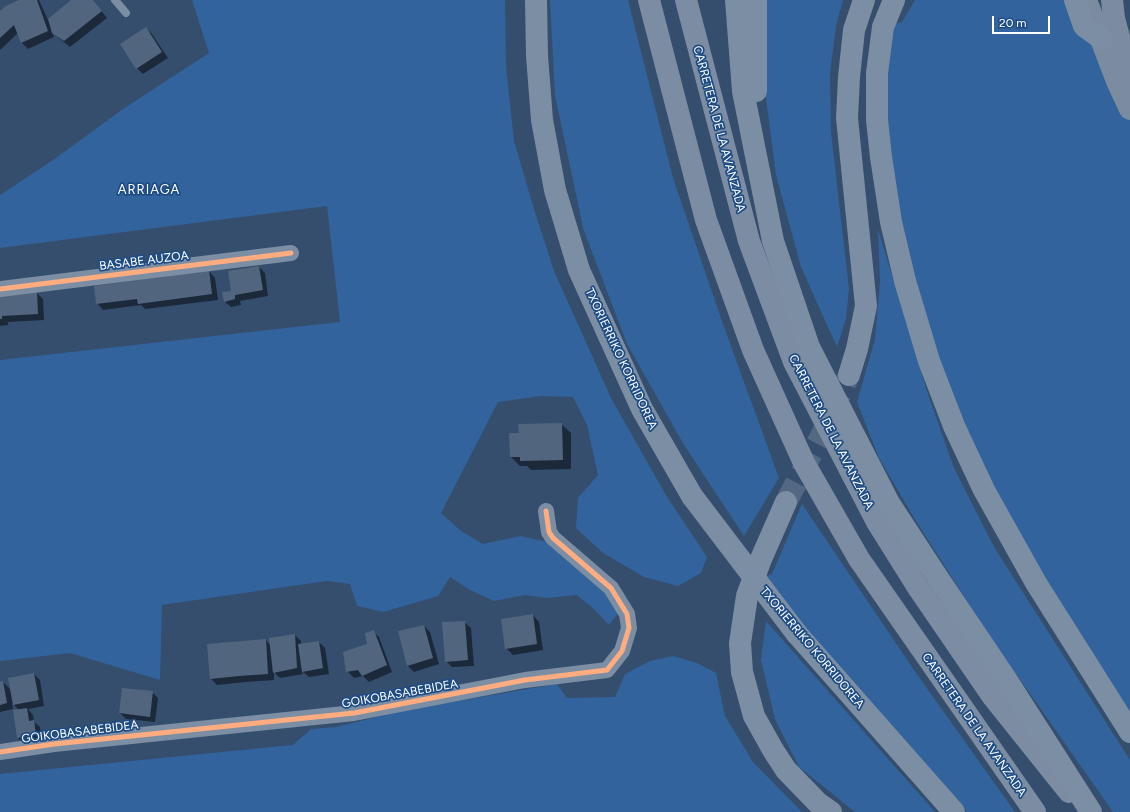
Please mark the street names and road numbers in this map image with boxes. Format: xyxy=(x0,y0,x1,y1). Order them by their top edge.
street label: CARRETERA DE LA AVANZADA xyxy=(690,44,748,214)
street label: BASABE AUZOA xyxy=(98,248,190,274)
street label: TXORIERRIKO KORRIDOREA xyxy=(582,286,660,432)
street label: CARRETERA DE LA AVANZADA xyxy=(786,352,876,512)
street label: TXORIERRIKO KORRIDOREA xyxy=(757,584,867,712)
street label: CARRETERA DE LA AVANZADA xyxy=(919,650,1029,800)
street label: GOIKOBASABEBIDEA xyxy=(341,677,459,711)
street label: GOIKOBASABEBIDEA xyxy=(21,718,139,746)

